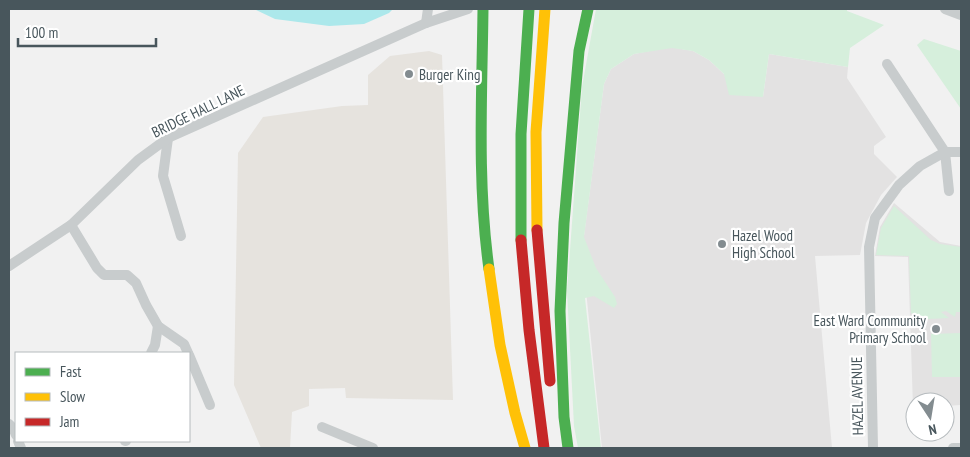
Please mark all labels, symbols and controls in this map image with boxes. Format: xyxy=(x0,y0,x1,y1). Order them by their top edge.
scale bar xyxy=(18,15,155,47)
text: 100 m xyxy=(25,23,58,42)
place label: Burger King xyxy=(419,65,480,84)
marker: Burger King xyxy=(403,68,415,80)
street label: BRIDGE HALL LANE xyxy=(149,80,247,142)
place label: Hazel Wood High School xyxy=(732,226,795,262)
marker: Hazel Wood High School xyxy=(716,238,728,250)
place label: East Ward Community Primary School xyxy=(814,311,926,347)
marker: East Ward Community Primary School xyxy=(930,323,942,335)
legend xyxy=(15,352,190,442)
street label: HAZEL AVENUE xyxy=(847,357,867,435)
text: Fast xyxy=(60,362,81,381)
text: Slow xyxy=(60,387,85,406)
north arrow xyxy=(905,392,955,442)
text: Jam xyxy=(59,412,79,431)
text: N xyxy=(927,420,938,439)

